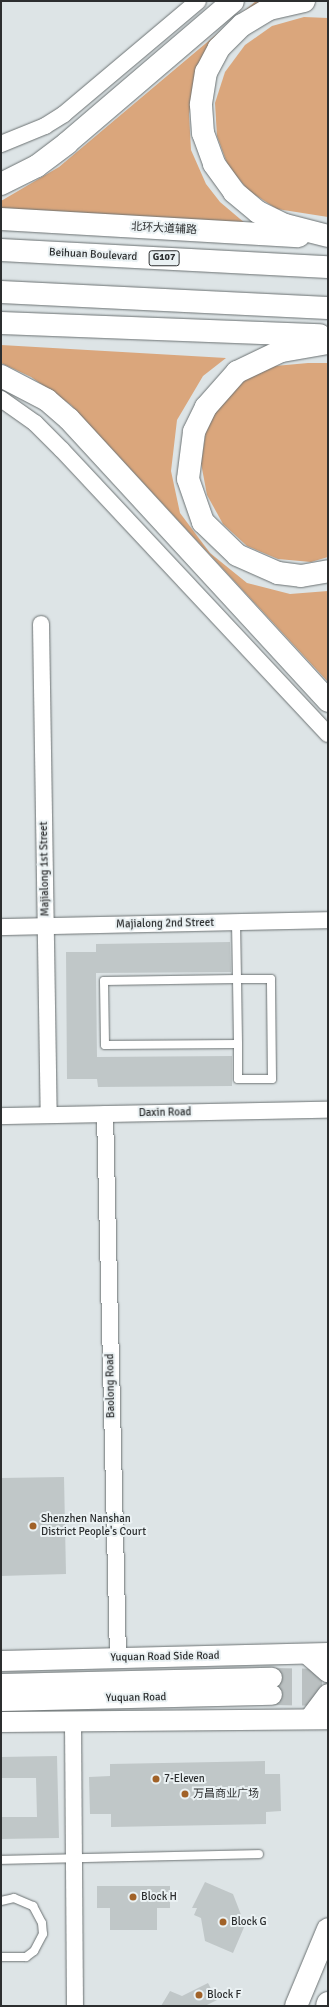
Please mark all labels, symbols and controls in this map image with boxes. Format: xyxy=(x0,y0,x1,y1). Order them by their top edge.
street label: 北环大道辅路 xyxy=(131,221,197,237)
street label: Beihuan Boulevard xyxy=(49,246,137,264)
road number: G107 xyxy=(148,250,180,266)
street label: Majialong 1st Street xyxy=(38,821,52,917)
street label: Majialong 2nd Street xyxy=(116,917,214,931)
street label: Daxin Road xyxy=(139,1106,191,1120)
street label: Baolong Road xyxy=(104,1354,118,1418)
place label: Shenzhen Nanshan District People's Court xyxy=(41,1513,146,1539)
marker: Shenzhen Nanshan District People's Court xyxy=(28,1521,38,1531)
street label: Yuquan Road Side Road xyxy=(110,1649,220,1665)
street label: Yuquan Road xyxy=(106,1691,166,1705)
place label: 7-Eleven xyxy=(164,1772,205,1786)
marker: 7-Eleven xyxy=(151,1774,161,1784)
place label: 万昌商业广场 xyxy=(193,1787,259,1801)
marker: 万昌商业广场 xyxy=(180,1789,190,1799)
place label: Block H xyxy=(141,1890,177,1904)
marker: Block H xyxy=(128,1892,138,1902)
place label: Block G xyxy=(231,1915,267,1929)
marker: Block G xyxy=(218,1917,228,1927)
place label: Block F xyxy=(207,1988,241,2002)
marker: Block F xyxy=(194,1990,204,2000)

